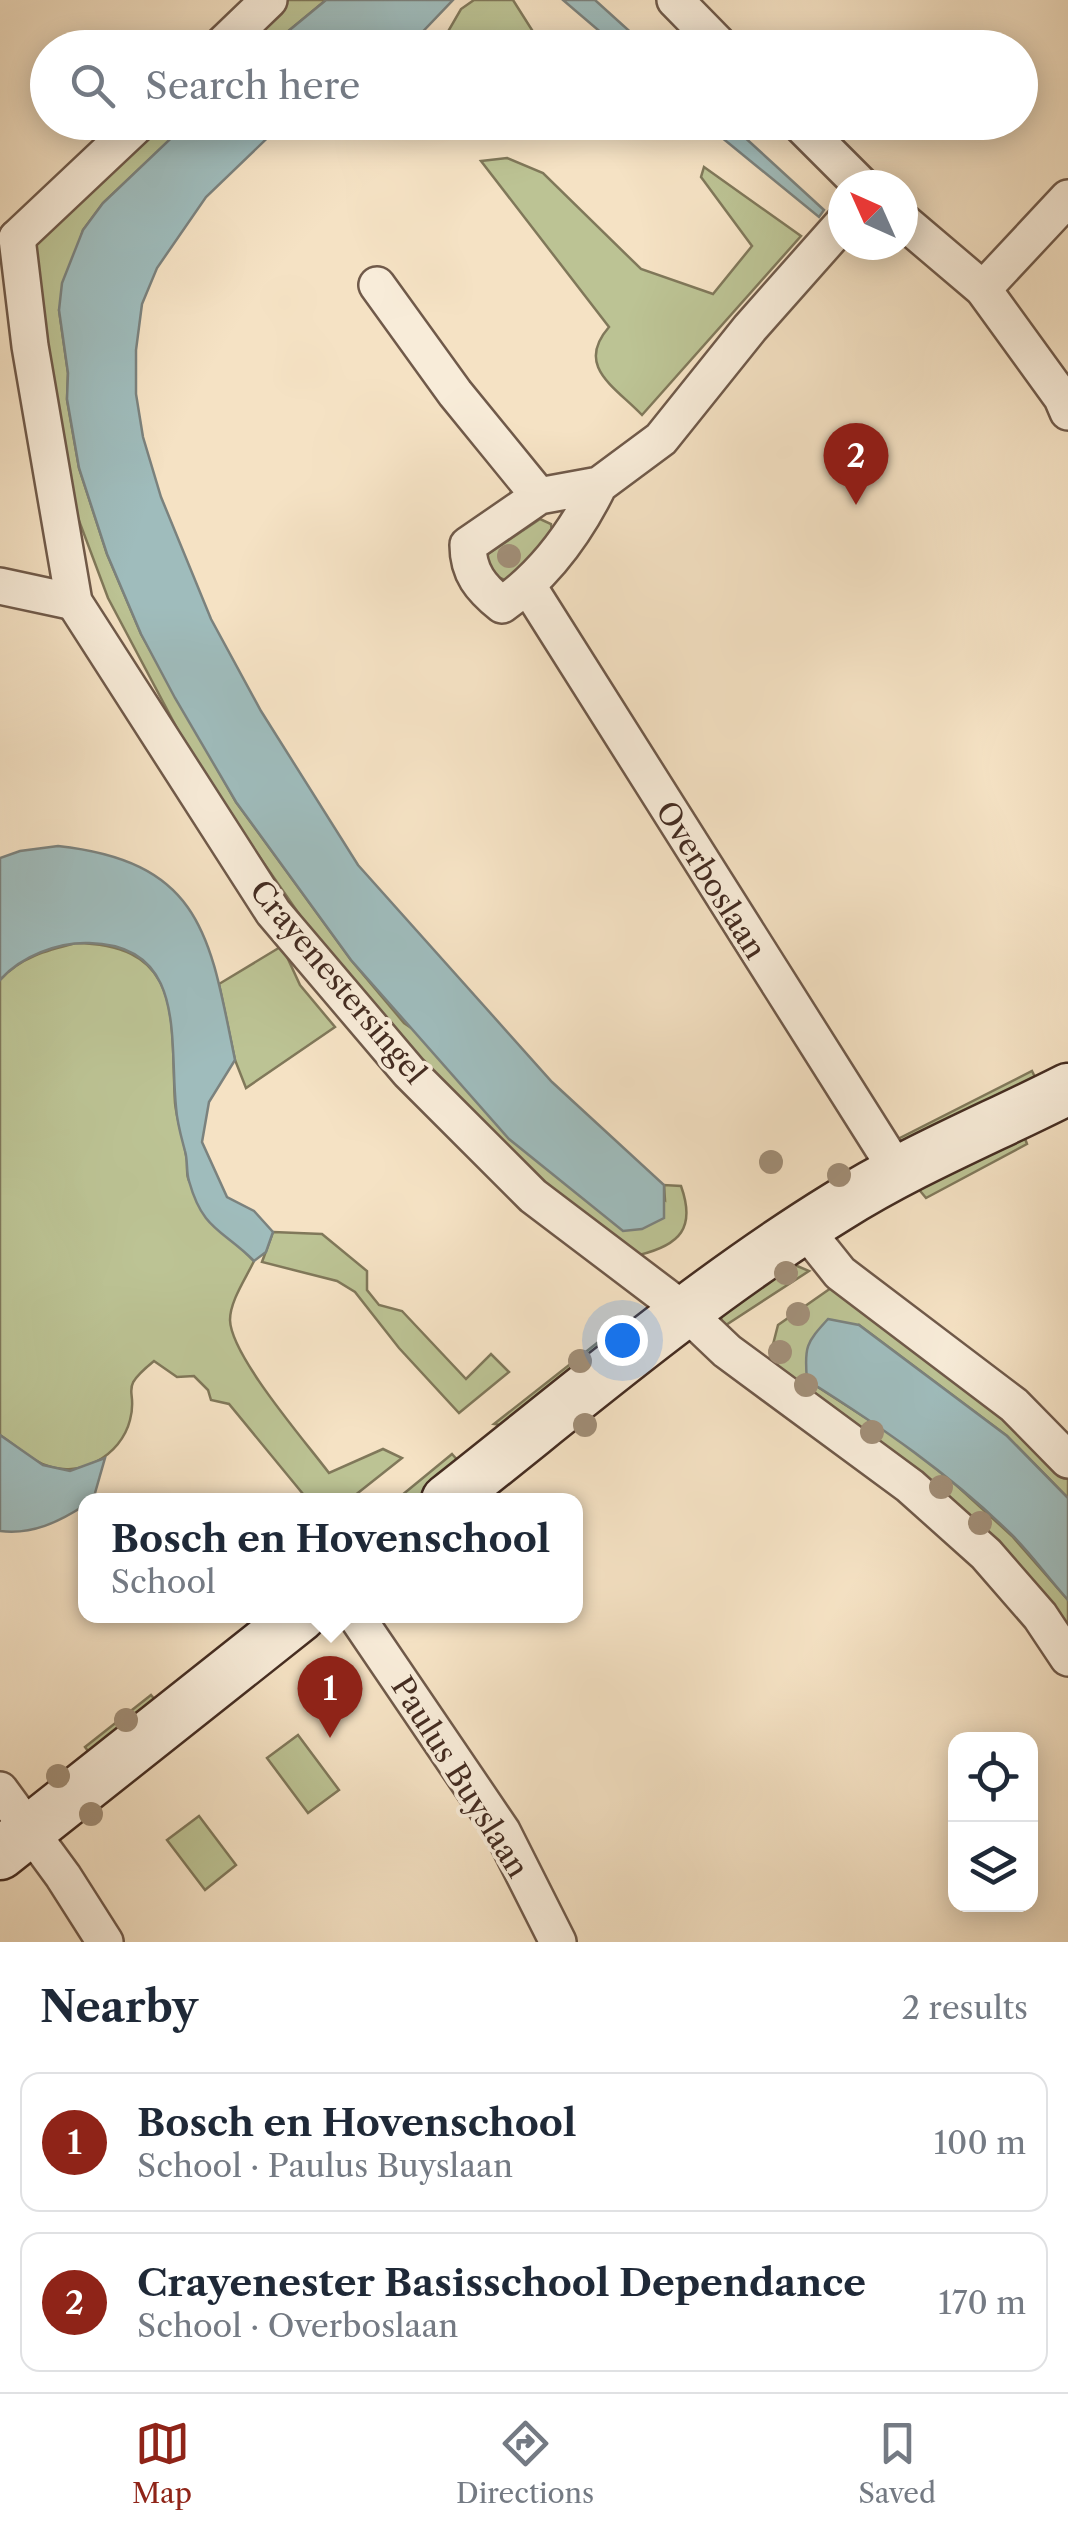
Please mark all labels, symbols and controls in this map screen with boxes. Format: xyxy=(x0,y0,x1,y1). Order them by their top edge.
search box xyxy=(30,30,1038,140)
icon: search xyxy=(65,58,120,113)
text: Search here xyxy=(145,62,360,109)
north arrow xyxy=(828,170,918,260)
pin: 2 xyxy=(824,422,888,505)
street label: Overboslaan xyxy=(648,794,774,966)
street label: Crayenestersingel xyxy=(242,873,434,1091)
your location xyxy=(597,1315,648,1366)
popup xyxy=(78,1493,583,1623)
text: Bosch en Hovenschool xyxy=(111,1515,550,1562)
text: School xyxy=(111,1562,216,1601)
pin: 1 xyxy=(298,1656,362,1738)
street label: Paulus Buyslaan xyxy=(383,1670,537,1884)
map controls xyxy=(948,1732,1038,1912)
button: locate xyxy=(948,1732,1038,1822)
button: layers xyxy=(948,1822,1038,1912)
text: Nearby xyxy=(40,1981,198,2033)
text: 2 results xyxy=(902,1988,1028,2027)
text: Bosch en Hovenschool xyxy=(137,2099,576,2146)
text: 1 xyxy=(67,2123,82,2162)
text: 100 m xyxy=(934,2123,1026,2162)
text: School · Paulus Buyslaan xyxy=(137,2146,513,2185)
text: Crayenester Basisschool Dependance xyxy=(137,2259,866,2306)
text: 2 xyxy=(65,2283,84,2322)
text: 170 m xyxy=(938,2283,1026,2322)
text: School · Overboslaan xyxy=(137,2306,458,2345)
tab: Map xyxy=(132,2416,192,2510)
tab: Directions xyxy=(456,2416,594,2510)
tab: Saved xyxy=(858,2416,936,2510)

